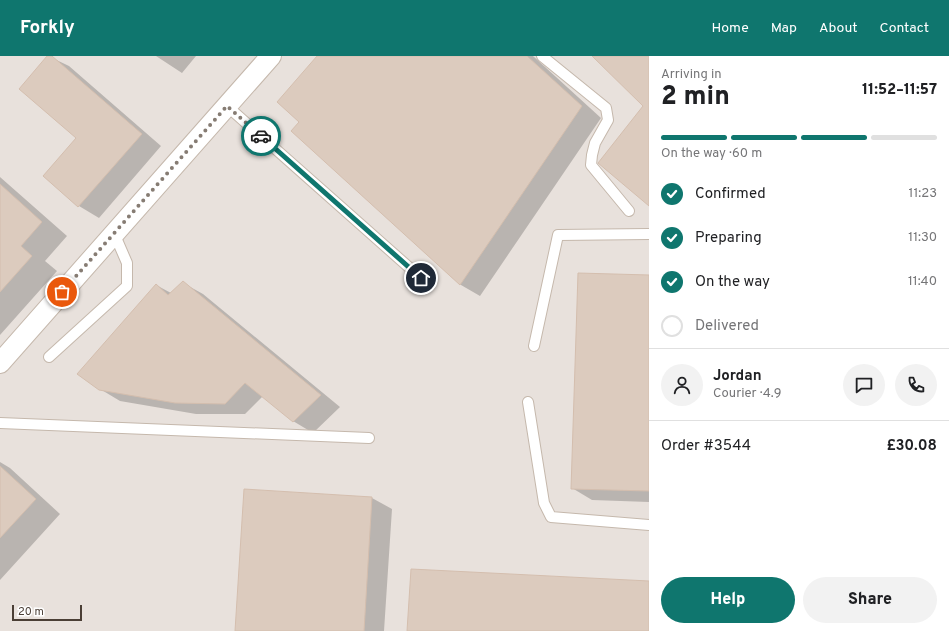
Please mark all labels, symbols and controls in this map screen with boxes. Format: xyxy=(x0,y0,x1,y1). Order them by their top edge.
text: Forkly xyxy=(20,16,75,40)
text: Home xyxy=(712,20,749,37)
text: Map xyxy=(771,20,797,37)
text: About xyxy=(819,20,858,37)
text: Contact xyxy=(880,20,929,37)
text: Arriving in xyxy=(661,67,722,83)
text: 2 min xyxy=(661,81,730,114)
text: 11:52–11:57 xyxy=(862,81,937,100)
courier xyxy=(241,116,281,156)
icon: car xyxy=(250,125,272,147)
text: On the way · 60 m xyxy=(661,146,762,162)
icon: check xyxy=(661,183,683,205)
text: Confirmed xyxy=(695,185,766,204)
text: 11:23 xyxy=(909,186,937,202)
icon: check xyxy=(661,227,683,249)
text: Preparing xyxy=(695,229,762,248)
text: 11:30 xyxy=(908,230,937,246)
pin xyxy=(404,261,438,295)
icon: home xyxy=(410,267,432,289)
icon: check xyxy=(661,271,683,293)
text: On the way xyxy=(695,273,770,292)
text: 11:40 xyxy=(908,274,937,290)
pin xyxy=(45,275,79,309)
icon: bag xyxy=(51,281,73,303)
text: Delivered xyxy=(695,317,759,336)
button: person xyxy=(661,364,703,406)
button: chat xyxy=(843,364,885,406)
button: phone xyxy=(895,364,937,406)
text: Jordan xyxy=(713,367,762,386)
text: Courier · 4.9 xyxy=(713,386,781,402)
text: Order #3544 xyxy=(661,437,751,456)
text: £30.08 xyxy=(886,437,937,456)
button: Help xyxy=(661,577,795,623)
button: Share xyxy=(803,577,937,623)
scale bar xyxy=(12,603,82,622)
text: 20 m xyxy=(18,605,44,619)

